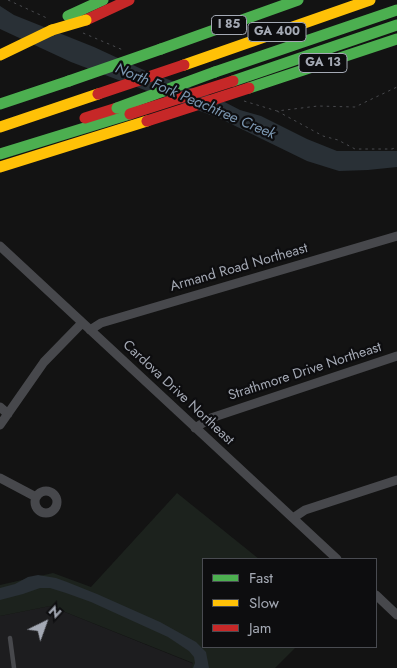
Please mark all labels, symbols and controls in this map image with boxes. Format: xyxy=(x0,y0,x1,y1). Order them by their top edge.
road number: I 85 xyxy=(212,16,246,34)
road number: GA 400 xyxy=(248,22,306,42)
road number: GA 13 xyxy=(299,54,347,72)
water label: North Fork Peachtree Creek xyxy=(112,60,278,144)
street label: Armand Road Northeast xyxy=(168,240,310,296)
street label: Cardova Drive Northeast xyxy=(119,337,237,449)
street label: Strathmore Drive Northeast xyxy=(226,339,384,405)
legend xyxy=(202,558,377,648)
text: Fast xyxy=(249,567,273,589)
text: Slow xyxy=(249,592,279,614)
north arrow xyxy=(20,598,70,648)
text: N xyxy=(44,601,66,623)
text: Jam xyxy=(249,617,272,639)

